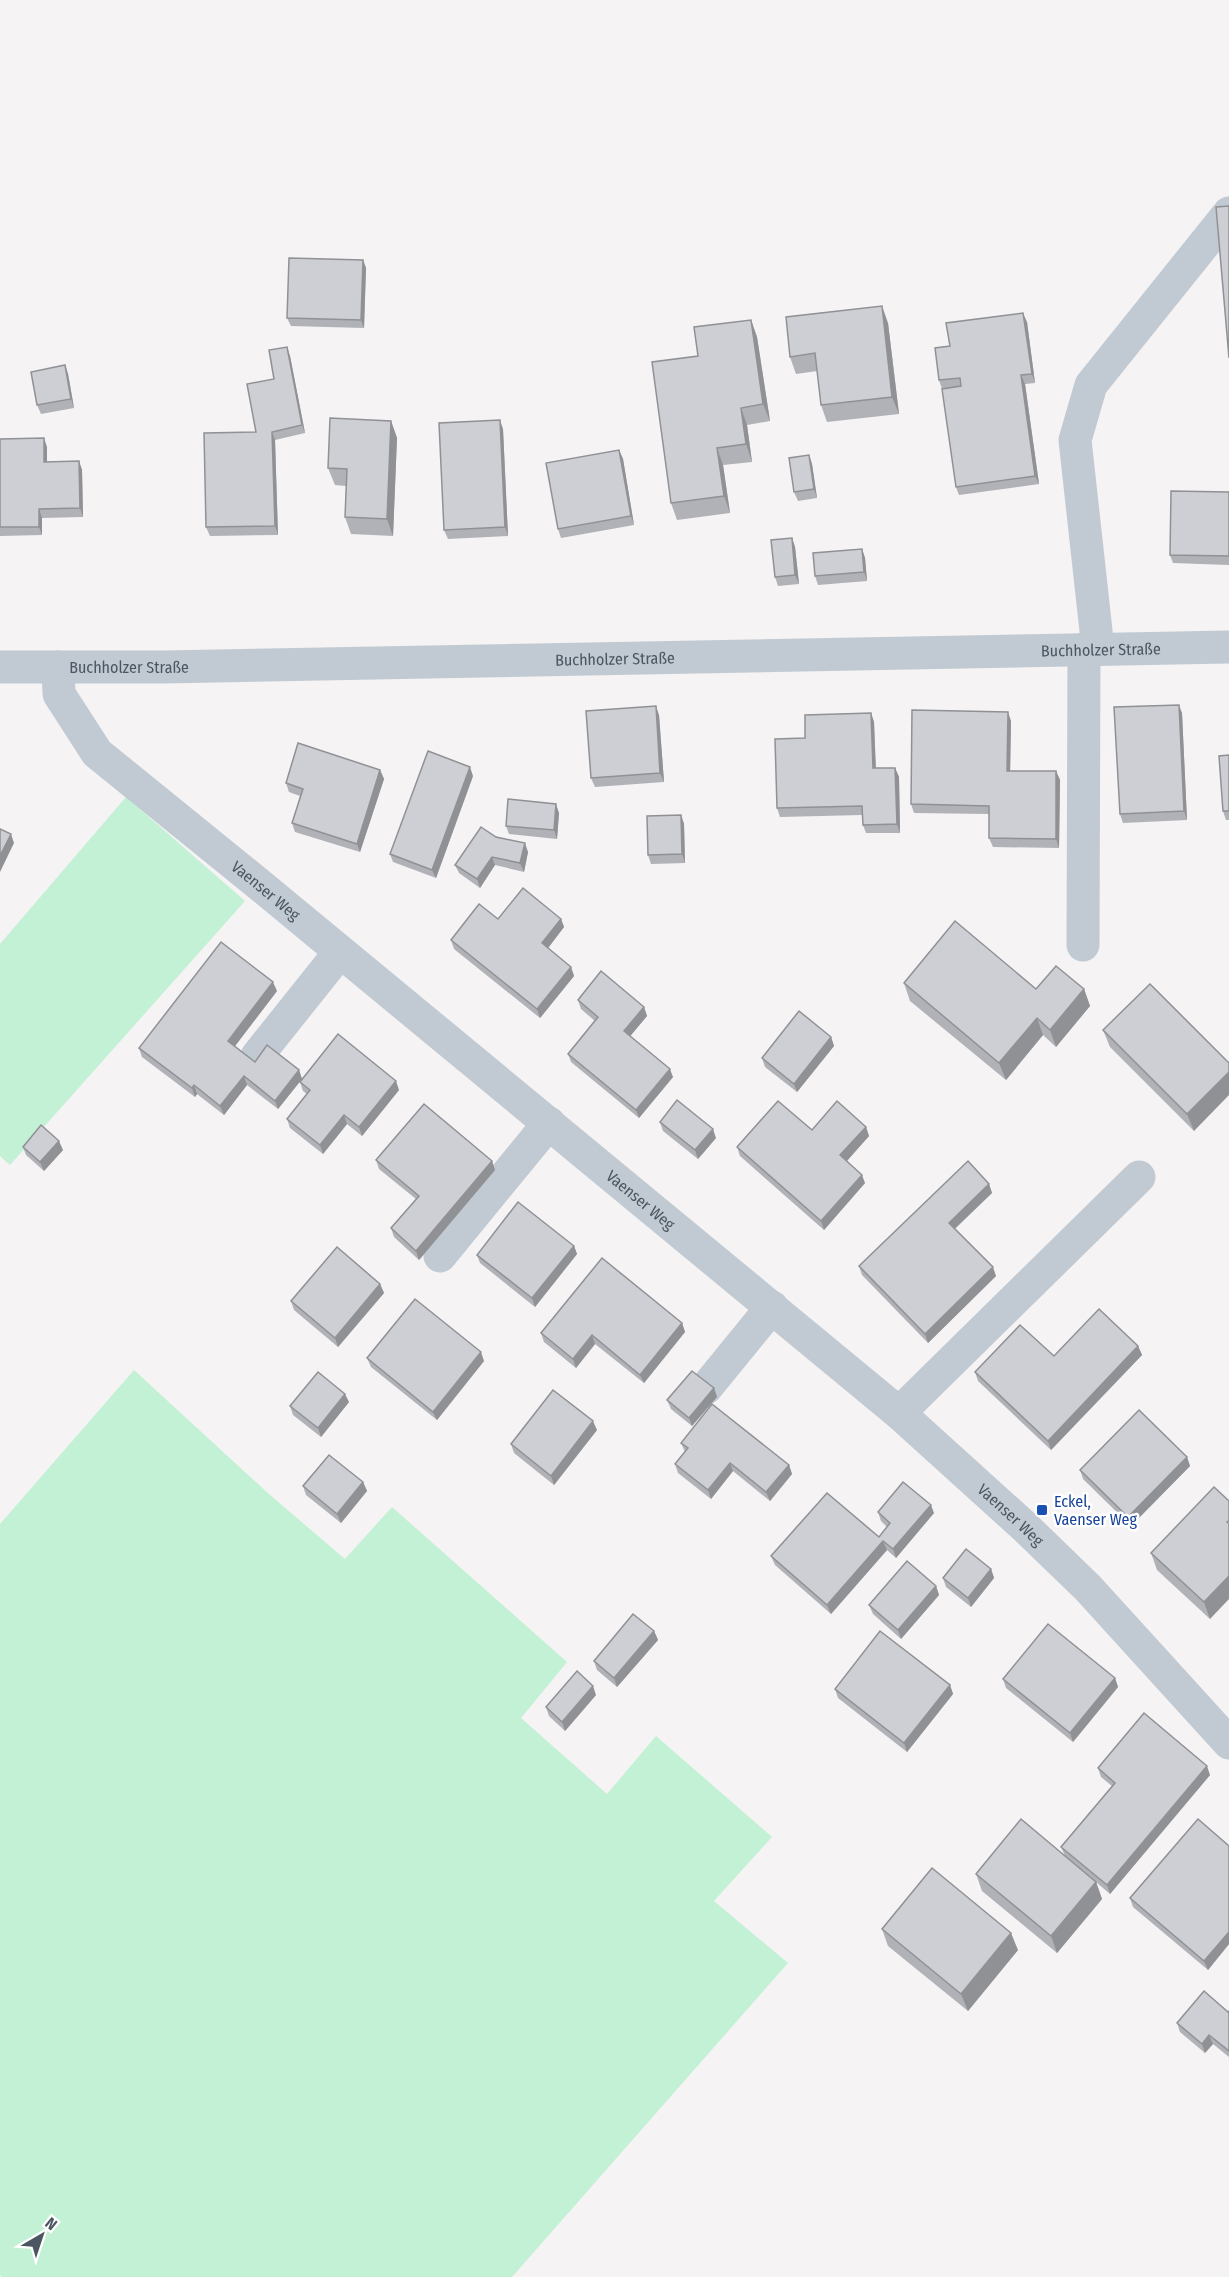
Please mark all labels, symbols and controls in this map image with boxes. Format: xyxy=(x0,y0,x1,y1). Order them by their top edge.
street label: Buchholzer Straße xyxy=(1041,639,1161,661)
street label: Buchholzer Straße xyxy=(555,648,675,670)
street label: Buchholzer Straße xyxy=(69,658,189,677)
street label: Vaenser Weg xyxy=(228,857,304,925)
street label: Vaenser Weg xyxy=(602,1166,679,1234)
street label: Vaenser Weg xyxy=(974,1480,1048,1550)
place label: Eckel, Vaenser Weg xyxy=(1054,1492,1137,1529)
marker: Eckel, Vaenser Weg xyxy=(1035,1503,1049,1517)
north arrow xyxy=(12,2205,72,2265)
text: N xyxy=(41,2213,61,2234)

